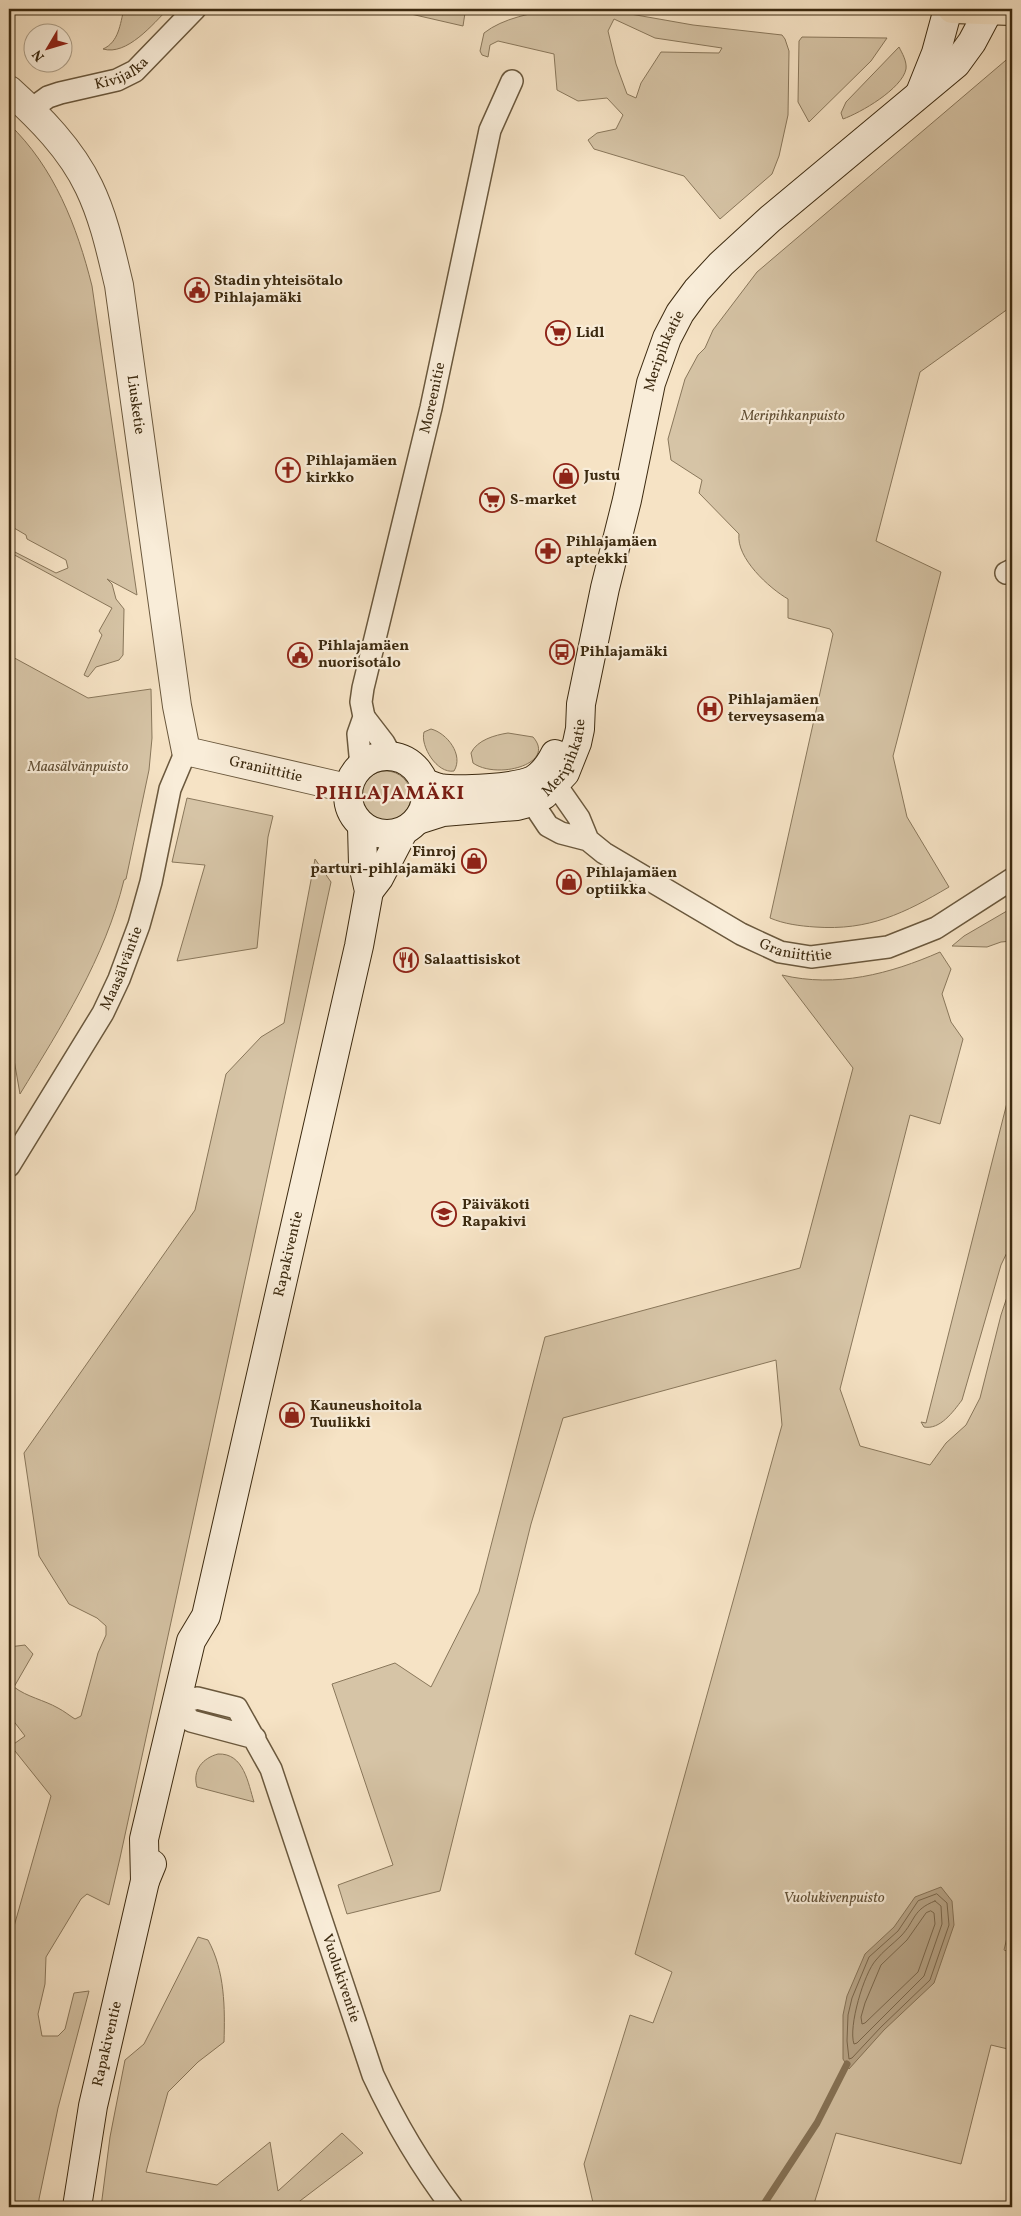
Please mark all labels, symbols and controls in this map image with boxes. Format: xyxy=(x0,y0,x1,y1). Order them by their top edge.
north arrow xyxy=(22,22,72,72)
text: N xyxy=(28,45,50,65)
street label: Kivijalka xyxy=(92,52,154,95)
place label: Stadin yhteisötalo Pihlajamäki xyxy=(214,271,343,309)
public building icon: Stadin yhteisötalo Pihlajamäki xyxy=(184,277,210,303)
street label: Meripihkatie xyxy=(639,307,690,394)
supermarket icon: Lidl xyxy=(545,320,571,346)
place label: Lidl xyxy=(576,323,604,344)
street label: Moreenitie xyxy=(415,360,451,436)
street label: Liusketie xyxy=(121,374,150,436)
park label: Meripihkanpuisto xyxy=(740,406,845,427)
place label: Pihlajamäen kirkko xyxy=(306,451,397,489)
church icon: Pihlajamäen kirkko xyxy=(275,457,301,483)
shop icon: Justu xyxy=(553,463,579,489)
place label: Justu xyxy=(583,466,620,487)
supermarket icon: S-market xyxy=(479,487,505,513)
place label: S-market xyxy=(510,490,577,511)
place label: Pihlajamäen apteekki xyxy=(566,532,657,570)
pharmacy icon: Pihlajamäen apteekki xyxy=(535,538,561,564)
place label: Pihlajamäen nuorisotalo xyxy=(318,636,409,674)
bus stop icon: Pihlajamäki xyxy=(549,639,575,665)
public building icon: Pihlajamäen nuorisotalo xyxy=(287,642,313,668)
place label: Pihlajamäki xyxy=(580,642,668,663)
place label: Pihlajamäen terveysasema xyxy=(728,690,825,728)
hospital icon: Pihlajamäen terveysasema xyxy=(697,696,723,722)
street label: Meripihkatie xyxy=(537,719,591,801)
street label: Graniittitie xyxy=(227,751,305,788)
park label: Maasälvänpuisto xyxy=(27,757,128,778)
district label: PIHLAJAMÄKI xyxy=(315,780,465,808)
place label: Finroj parturi-pihlajamäki xyxy=(310,842,456,880)
shop icon: Finroj parturi-pihlajamäki xyxy=(461,848,487,874)
place label: Pihlajamäen optiikka xyxy=(586,863,677,901)
shop icon: Pihlajamäen optiikka xyxy=(556,869,582,895)
street label: Maasälväntie xyxy=(95,924,148,1014)
street label: Graniittitie xyxy=(756,933,833,967)
restaurant icon: Salaattisiskot xyxy=(393,947,419,973)
place label: Salaattisiskot xyxy=(424,950,521,971)
place label: Päiväkoti Rapakivi xyxy=(462,1195,530,1233)
school or university icon: Päiväkoti Rapakivi xyxy=(431,1201,457,1227)
street label: Rapakiventie xyxy=(269,1209,309,1299)
place label: Kauneushoitola Tuulikki xyxy=(310,1396,422,1434)
shop icon: Kauneushoitola Tuulikki xyxy=(279,1402,305,1428)
park label: Vuolukivenpuisto xyxy=(783,1888,885,1909)
street label: Vuolukiventie xyxy=(316,1931,365,2025)
street label: Rapakiventie xyxy=(87,1999,127,2089)

